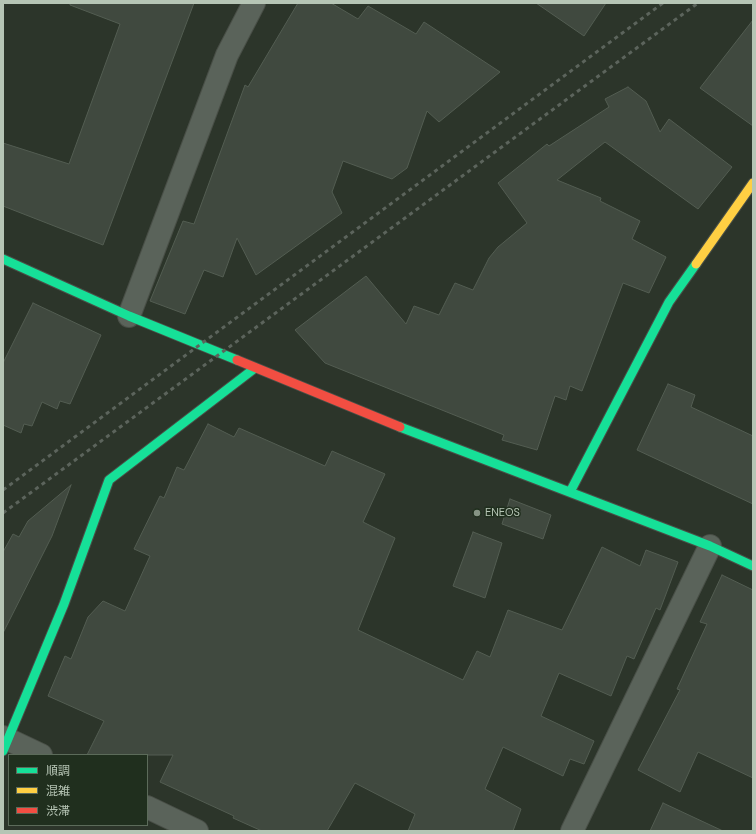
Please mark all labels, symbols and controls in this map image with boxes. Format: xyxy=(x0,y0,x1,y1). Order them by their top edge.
place label: ENEOS xyxy=(485,506,520,520)
marker: ENEOS xyxy=(472,508,482,518)
legend xyxy=(8,754,148,826)
text: 順調 xyxy=(46,763,70,779)
text: 混雑 xyxy=(46,783,70,799)
text: 渋滞 xyxy=(46,803,70,819)

